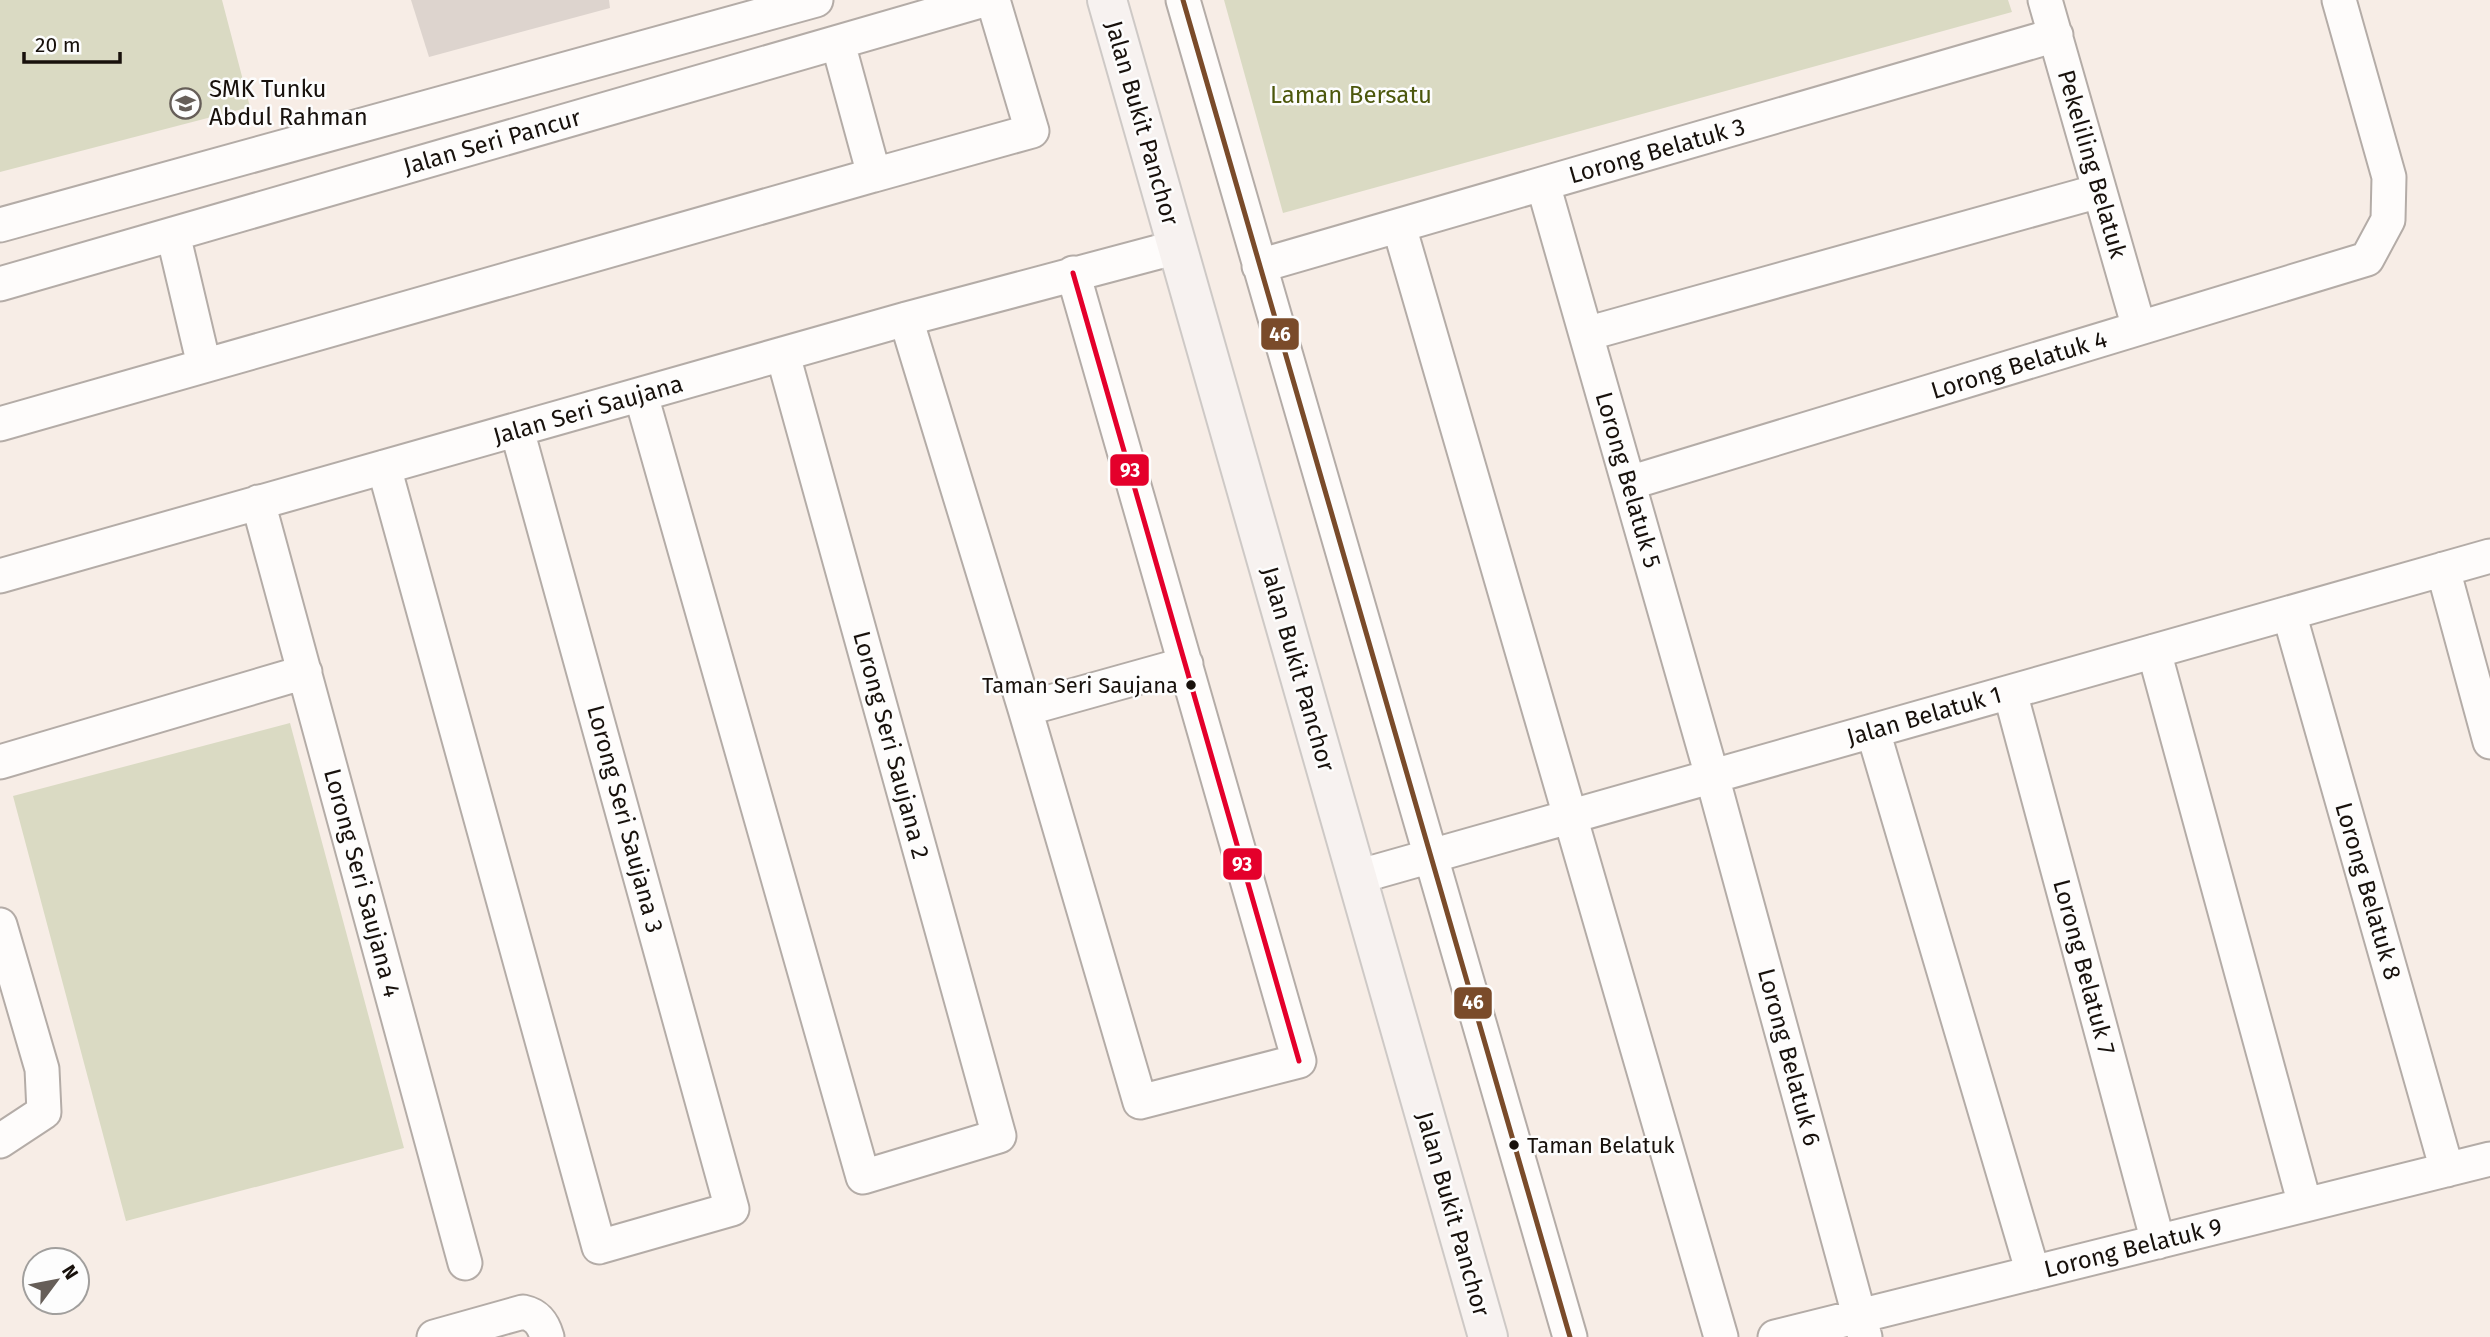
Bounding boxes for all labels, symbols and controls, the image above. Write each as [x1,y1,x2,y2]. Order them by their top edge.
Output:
street label: Jalan Bukit Panchor [1099,17,1185,229]
scale bar [24,21,121,65]
text: 20 m [35,32,81,58]
street label: Pekeliling Belatuk [2052,67,2132,262]
place label: SMK Tunku Abdul Rahman [209,75,368,131]
park label: Laman Bersatu [1270,81,1432,109]
school or university icon: SMK Tunku Abdul Rahman [169,86,203,120]
street label: Jalan Seri Pancur [400,103,585,181]
street label: Lorong Belatuk 3 [1566,112,1748,190]
line badge: 46 [1260,317,1300,351]
text: 46 [1269,323,1291,346]
street label: Lorong Belatuk 4 [1928,325,2111,405]
street label: Jalan Seri Saujana [490,370,686,450]
street label: Lorong Belatuk 5 [1589,389,1667,571]
line badge: 93 [1109,453,1150,487]
text: 93 [1120,459,1140,482]
street label: Jalan Bukit Panchor [1255,563,1341,775]
street label: Lorong Seri Saujana 2 [847,628,935,862]
place label: Taman Seri Saujana [982,672,1178,699]
marker: Taman Seri Saujana [1184,678,1198,692]
street label: Jalan Belatuk 1 [1843,681,2005,751]
street label: Lorong Seri Saujana 3 [581,702,669,936]
street label: Lorong Seri Saujana 4 [318,766,406,1001]
street label: Lorong Belatuk 8 [2329,799,2407,983]
line badge: 93 [1222,847,1263,881]
text: 93 [1232,853,1252,876]
street label: Lorong Belatuk 7 [2047,876,2121,1058]
street label: Lorong Belatuk 6 [1752,965,1826,1149]
line badge: 46 [1453,986,1493,1020]
text: 46 [1462,991,1484,1014]
street label: Jalan Bukit Panchor [1410,1108,1496,1320]
place label: Taman Belatuk [1527,1132,1675,1159]
marker: Taman Belatuk [1507,1138,1521,1152]
street label: Lorong Belatuk 9 [2041,1212,2225,1284]
north arrow [21,1246,91,1316]
text: N [57,1261,83,1284]

